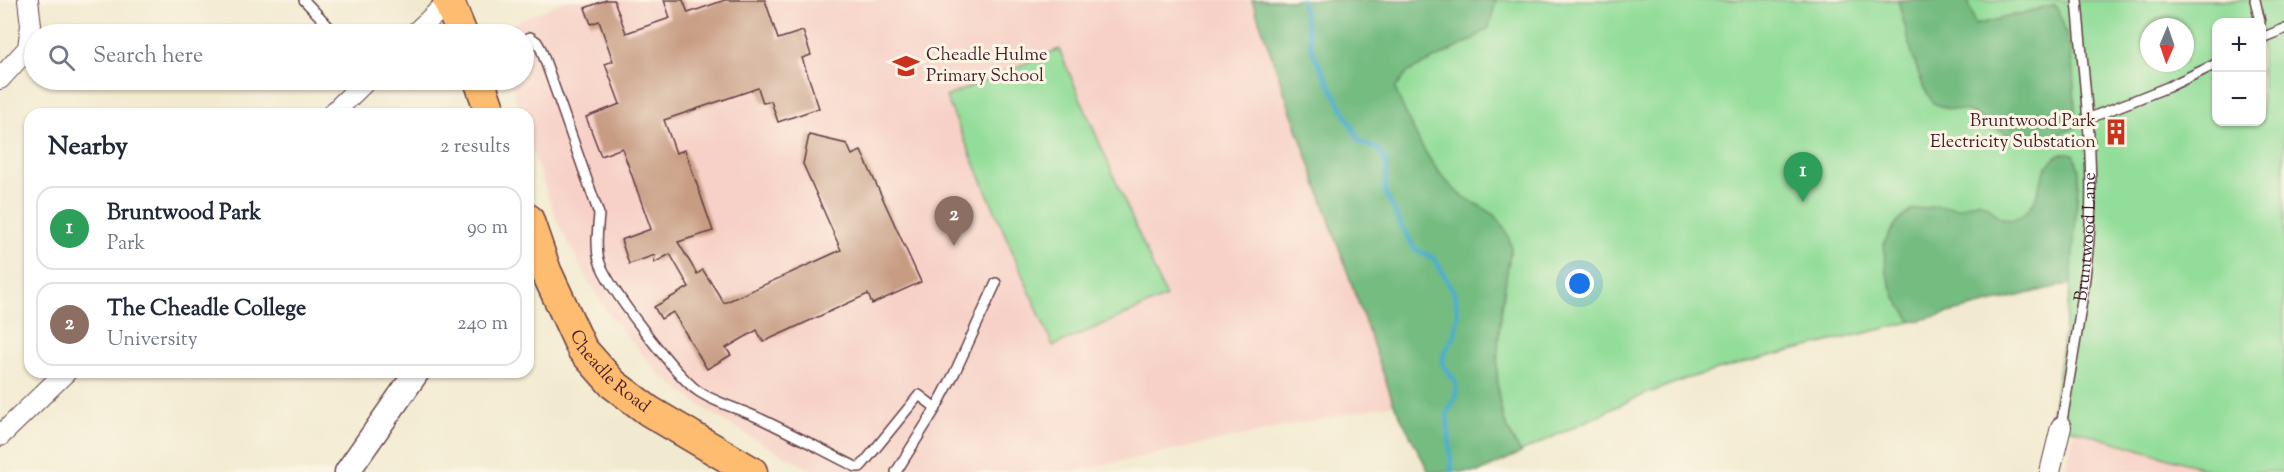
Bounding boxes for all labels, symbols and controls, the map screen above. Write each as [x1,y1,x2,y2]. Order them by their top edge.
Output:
north arrow [2140,18,2194,72]
map controls [2212,18,2266,126]
button: + [2212,18,2266,72]
search box [24,24,534,90]
icon: search [45,41,78,74]
text: Search here [93,41,203,73]
place label: Cheadle Hulme Primary School [926,43,1047,90]
school or university icon: Cheadle Hulme Primary School [891,51,921,81]
button: − [2212,72,2266,126]
place label: Bruntwood Park Electricity Substation [1930,109,2096,156]
building icon: Bruntwood Park Electricity Substation [2101,117,2131,147]
text: Nearby [48,129,128,166]
text: 2 results [440,133,510,162]
pin: 1 [1784,152,1822,202]
street label: Bruntwood Lane [2069,172,2104,303]
pin: 2 [934,196,974,246]
text: Bruntwood Park [107,198,261,230]
text: 1 [66,214,73,243]
text: 90 m [467,214,508,243]
text: Park [107,230,145,259]
your location [1565,269,1594,298]
text: The Cheadle College [107,294,306,326]
text: 2 [65,310,74,339]
text: 240 m [457,310,508,339]
text: University [107,326,198,355]
street label: Cheadle Road [562,326,655,420]

